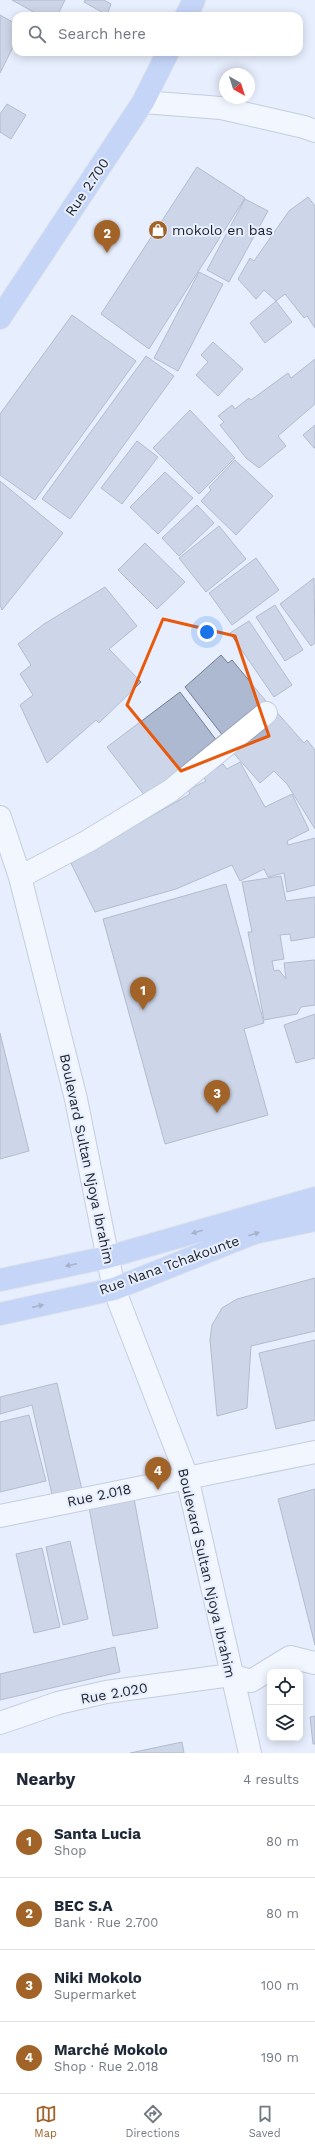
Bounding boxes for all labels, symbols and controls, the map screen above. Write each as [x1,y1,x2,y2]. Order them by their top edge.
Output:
search box [12,12,303,56]
icon: search [26,23,48,45]
text: Search here [58,25,146,43]
north arrow [219,68,255,104]
street label: Rue 2.700 [62,155,112,219]
shop icon: mokolo en bas [147,219,169,241]
pin: 2 [94,220,120,253]
place label: mokolo en bas [172,222,273,238]
your location [197,622,217,642]
pin: 1 [130,977,156,1010]
street label: Boulevard Sultan Njoya Ibrahim [57,1052,117,1266]
pin: 3 [204,1080,230,1113]
one-way arrow [190,1229,202,1235]
one-way arrow [248,1231,260,1237]
street label: Rue Nana Tchakounte [97,1232,241,1298]
one-way arrow [65,1262,77,1268]
one-way arrow [32,1302,44,1308]
pin: 4 [145,1457,171,1490]
street label: Boulevard Sultan Njoya Ibrahim [175,1467,239,1679]
street label: Rue 2.018 [66,1480,132,1510]
map controls [267,1669,303,1741]
button: locate [267,1669,303,1705]
street label: Rue 2.020 [79,1679,149,1707]
button: layers [267,1705,303,1741]
text: Nearby [16,1769,75,1789]
text: 4 results [243,1772,299,1787]
text: Santa Lucia [54,1825,141,1843]
text: 1 [26,1834,32,1849]
text: 80 m [266,1834,299,1849]
text: Shop [54,1843,86,1858]
text: BEC S.A [54,1897,113,1915]
text: 2 [25,1906,33,1921]
text: 80 m [266,1906,299,1921]
text: Bank · Rue 2.700 [54,1915,158,1930]
text: Niki Mokolo [54,1969,142,1987]
text: 3 [25,1978,33,1993]
text: 100 m [261,1978,299,1993]
text: Supermarket [54,1987,136,2002]
text: Marché Mokolo [54,2041,168,2059]
text: 4 [25,2050,33,2065]
text: 190 m [261,2050,299,2065]
text: Shop · Rue 2.018 [54,2059,158,2074]
tab: Map [34,2103,57,2140]
tab: Directions [126,2103,180,2140]
tab: Saved [249,2103,281,2140]

